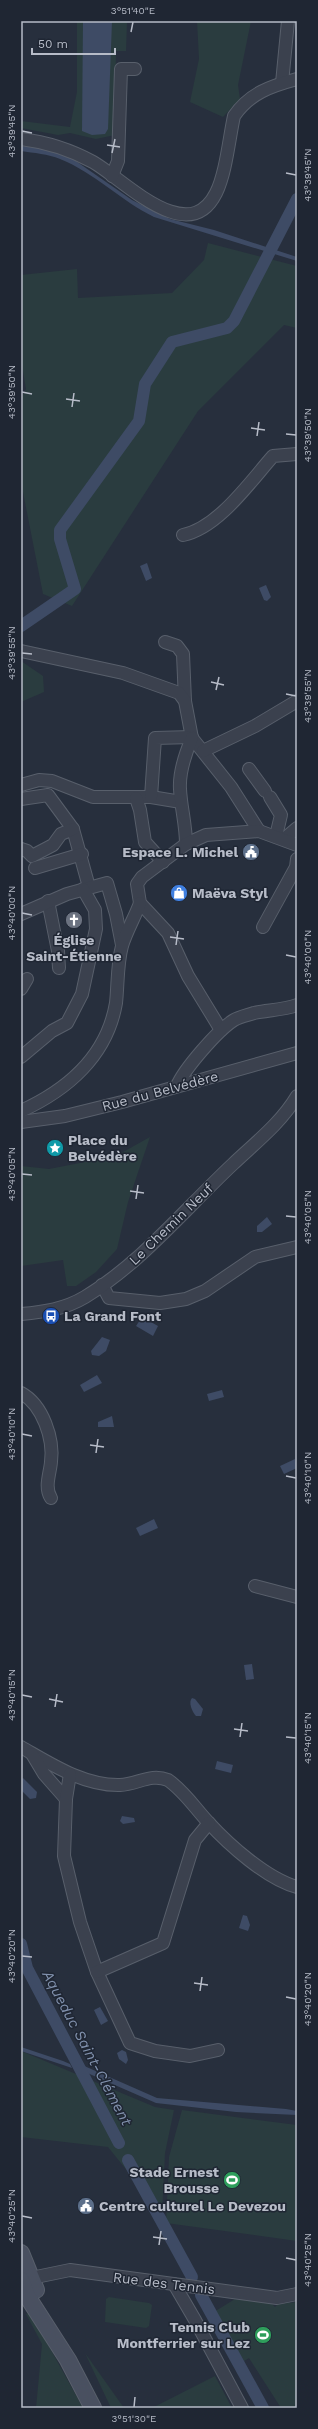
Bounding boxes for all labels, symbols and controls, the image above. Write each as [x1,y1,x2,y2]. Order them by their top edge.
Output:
text: 3°51'40"E [111,5,155,16]
scale bar [32,30,115,56]
text: 50 m [38,37,68,51]
text: 43°39'45"N [6,104,17,158]
text: 43°39'45"N [302,148,313,202]
text: 43°39'50"N [6,365,17,419]
text: 43°39'50"N [302,408,313,462]
text: 43°39'55"N [6,626,17,680]
text: 43°39'55"N [302,669,313,723]
public building icon: Espace L. Michel [241,842,261,862]
place label: Espace L. Michel [122,844,238,860]
shop icon: Maëva Styl [169,883,189,903]
place label: Maëva Styl [192,885,268,901]
text: 43°40'00"N [6,886,17,940]
church icon: Église Saint-Étienne [64,910,84,930]
text: 43°40'00"N [302,930,313,984]
place label: Église Saint-Étienne [26,932,122,964]
street label: Rue du Belvédère [100,1068,220,1114]
place label: Place du Belvédère [68,1132,137,1164]
place icon: Place du Belvédère [45,1138,65,1158]
text: 43°40'05"N [6,1147,17,1201]
street label: Le Chemin Neuf [126,1180,217,1268]
text: 43°40'05"N [302,1190,313,1244]
bus stop icon: La Grand Font [41,1306,61,1326]
place label: La Grand Font [64,1308,161,1324]
text: 43°40'10"N [6,1408,17,1460]
text: 43°40'10"N [302,1452,313,1504]
text: 43°40'15"N [6,1669,17,1721]
text: 43°40'15"N [302,1712,313,1764]
text: 43°40'20"N [6,1929,17,1983]
water label: Aqueduc Saint-Clément [38,1966,136,2130]
text: 43°40'20"N [302,1972,313,2026]
place label: Stade Ernest Brousse [130,2164,219,2196]
sports icon: Stade Ernest Brousse [222,2170,242,2190]
text: 43°40'25"N [6,2189,17,2243]
public building icon: Centre culturel Le Devezou [76,2196,96,2216]
place label: Centre culturel Le Devezou [99,2198,286,2214]
text: 43°40'25"N [302,2233,313,2287]
street label: Rue des Tennis [112,2269,216,2297]
place label: Tennis Club Montferrier sur Lez [117,2319,250,2351]
sports icon: Tennis Club Montferrier sur Lez [253,2325,273,2345]
text: 3°51'30"E [112,2413,156,2424]

